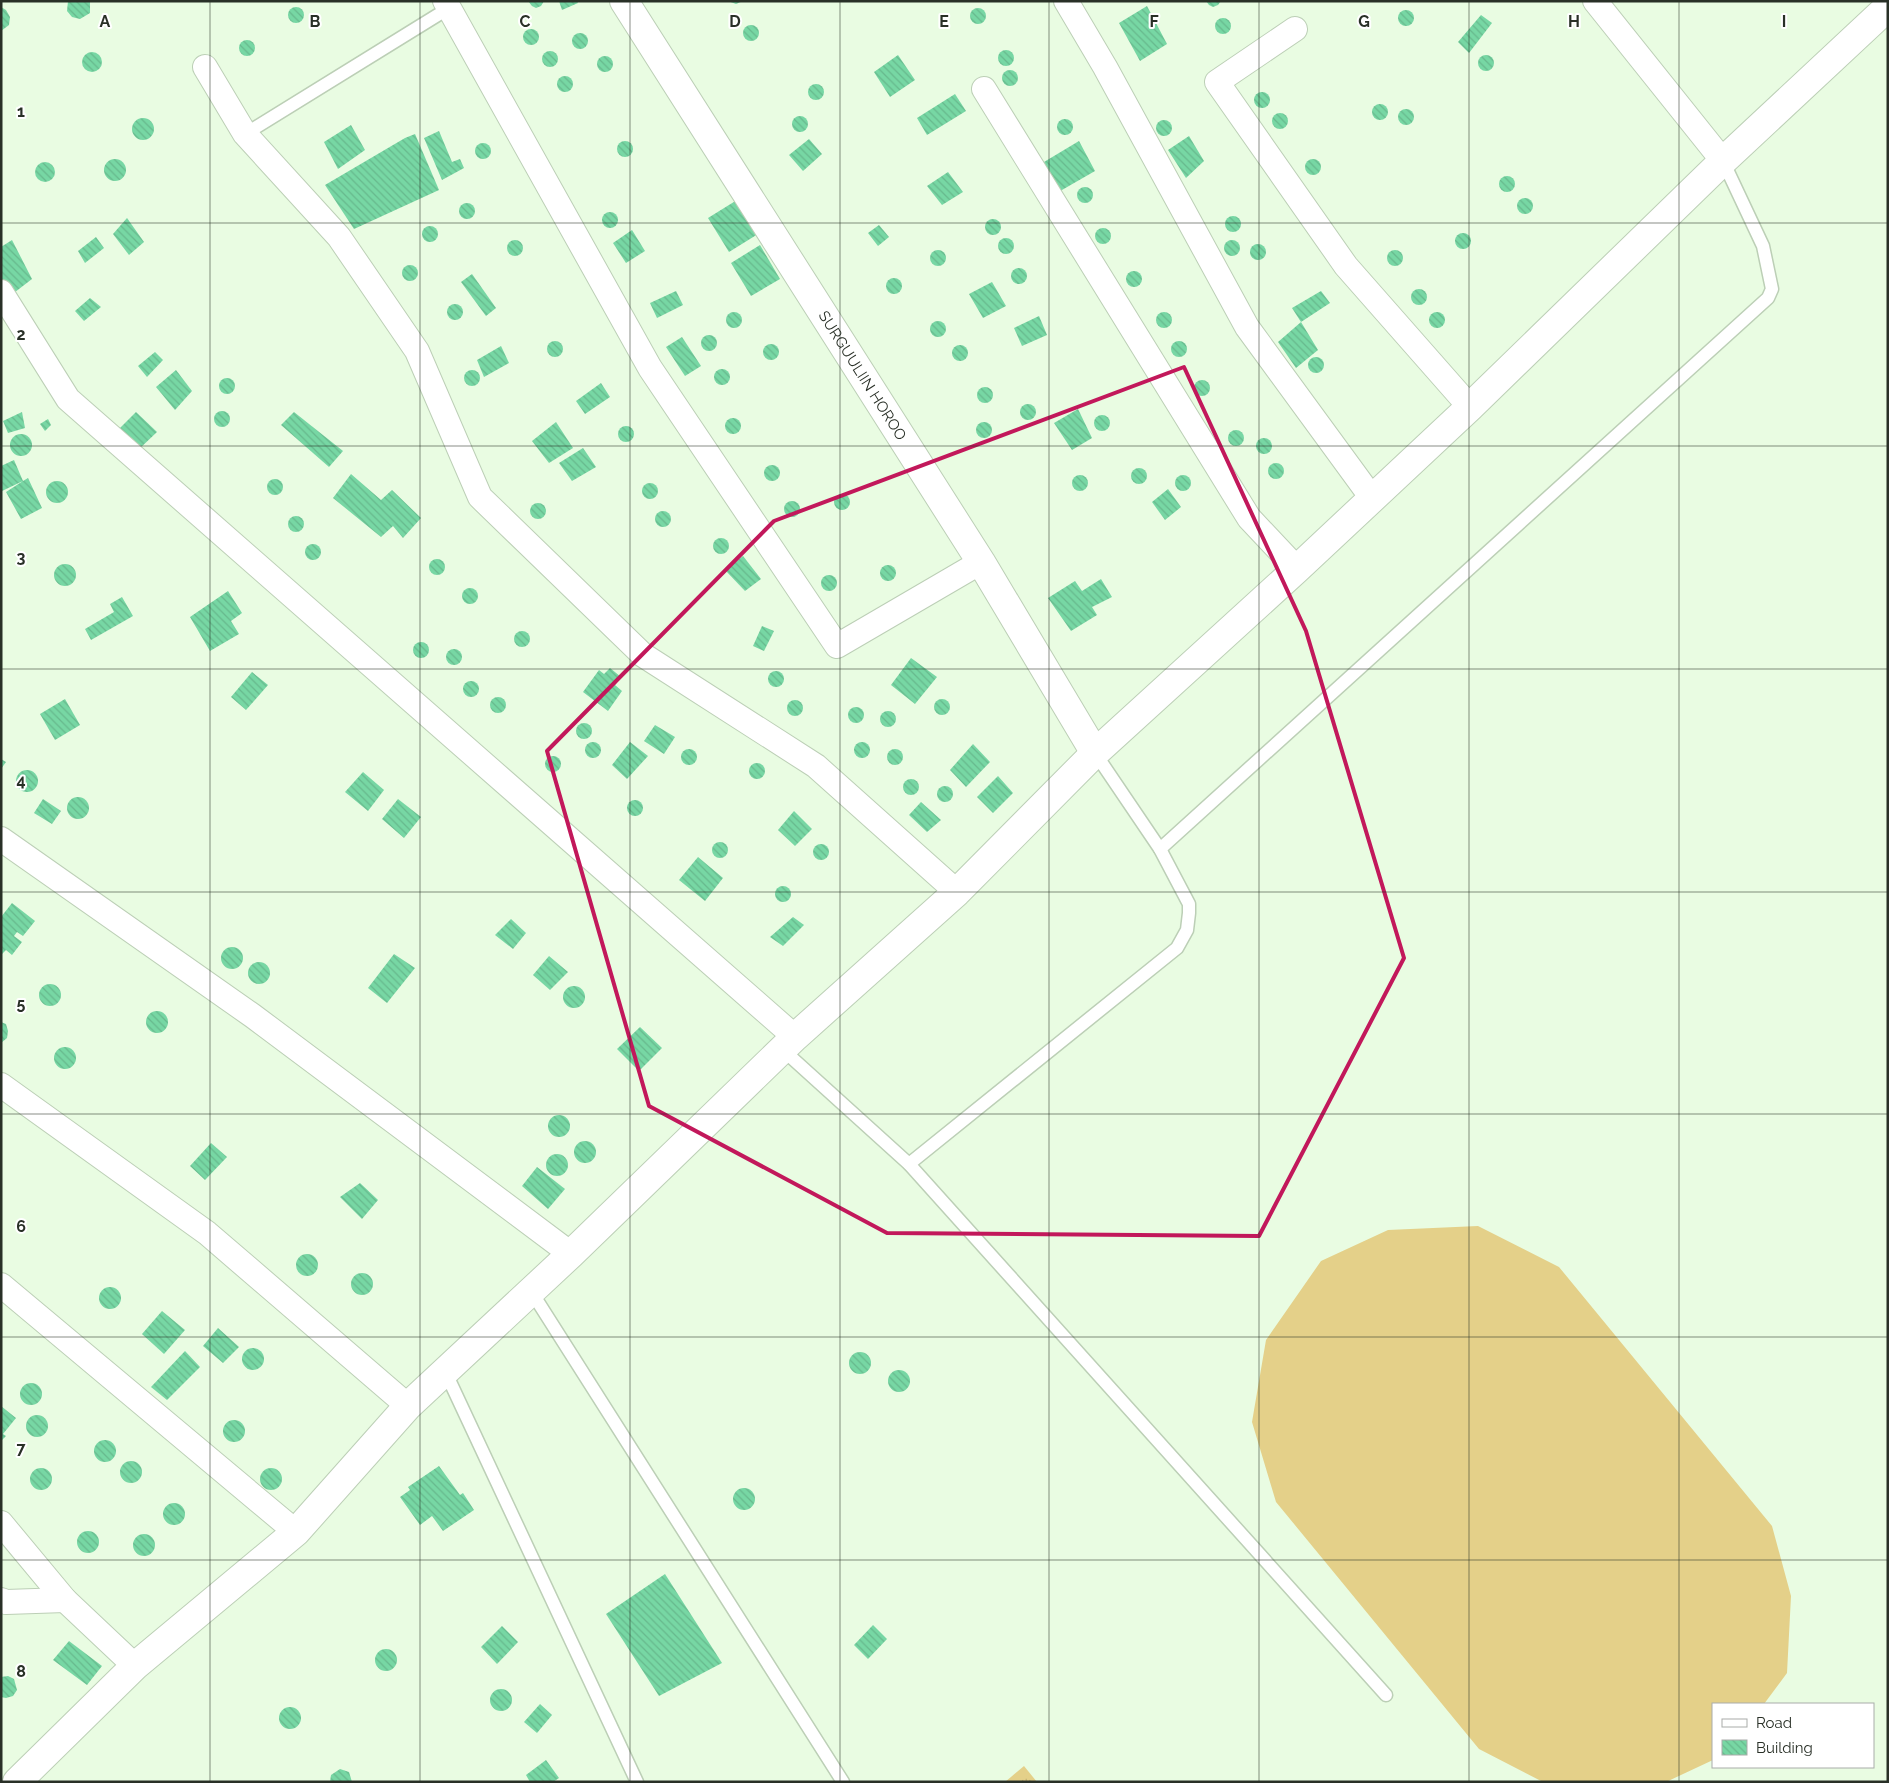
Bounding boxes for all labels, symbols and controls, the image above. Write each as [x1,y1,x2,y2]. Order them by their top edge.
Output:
text: A [100,12,111,31]
text: B [310,12,321,31]
text: C [520,12,531,31]
text: D [729,12,741,31]
text: E [939,12,949,31]
text: F [1149,12,1159,31]
text: G [1358,12,1370,31]
text: H [1568,12,1580,31]
text: I [1782,12,1786,31]
text: 1 [17,102,25,121]
street label: SURGUULIIN HOROO [815,307,910,444]
text: 2 [16,325,26,344]
text: 3 [17,548,26,567]
text: 4 [16,771,26,790]
text: 5 [17,994,26,1013]
text: 6 [16,1217,26,1236]
text: 7 [17,1439,26,1458]
text: 8 [16,1662,26,1681]
legend [1712,1703,1874,1768]
text: Road [1756,1714,1792,1732]
text: Building [1756,1739,1813,1757]

